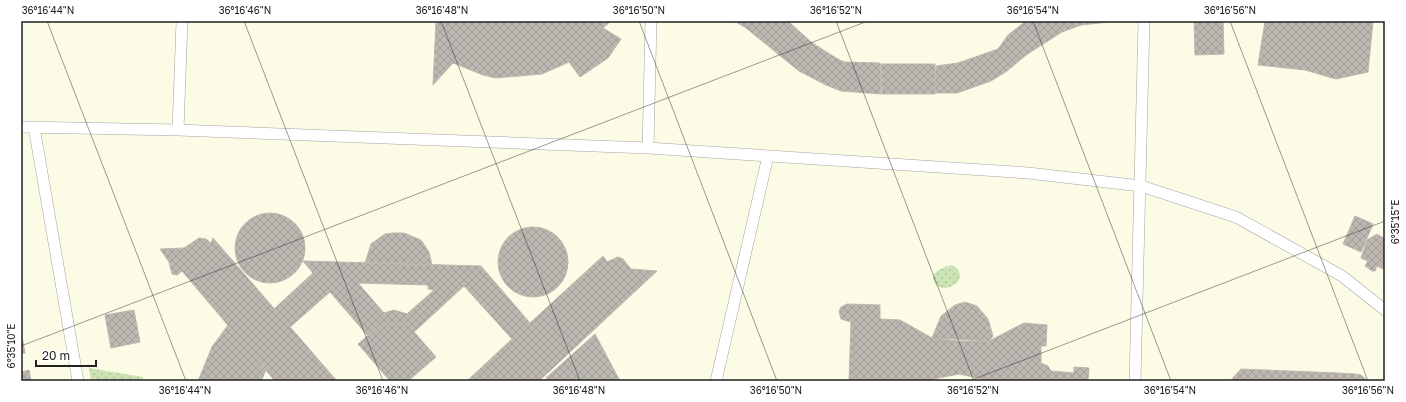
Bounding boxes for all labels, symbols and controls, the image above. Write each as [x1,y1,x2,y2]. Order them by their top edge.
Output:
text: 36°16'44"N [22,4,74,16]
text: 36°16'46"N [219,4,271,16]
text: 36°16'48"N [416,4,468,16]
text: 36°16'50"N [613,4,665,16]
text: 36°16'52"N [810,4,862,16]
text: 36°16'54"N [1007,4,1059,16]
text: 36°16'56"N [1204,4,1256,16]
text: 6°35'15"E [1389,200,1401,244]
text: 6°35'10"E [5,324,17,368]
scale bar [36,342,96,368]
text: 20 m [42,348,70,363]
text: 36°16'44"N [159,384,211,396]
text: 36°16'46"N [356,384,408,396]
text: 36°16'48"N [553,384,605,396]
text: 36°16'50"N [750,384,802,396]
text: 36°16'52"N [947,384,999,396]
text: 36°16'54"N [1144,384,1196,396]
text: 36°16'56"N [1342,384,1394,396]

